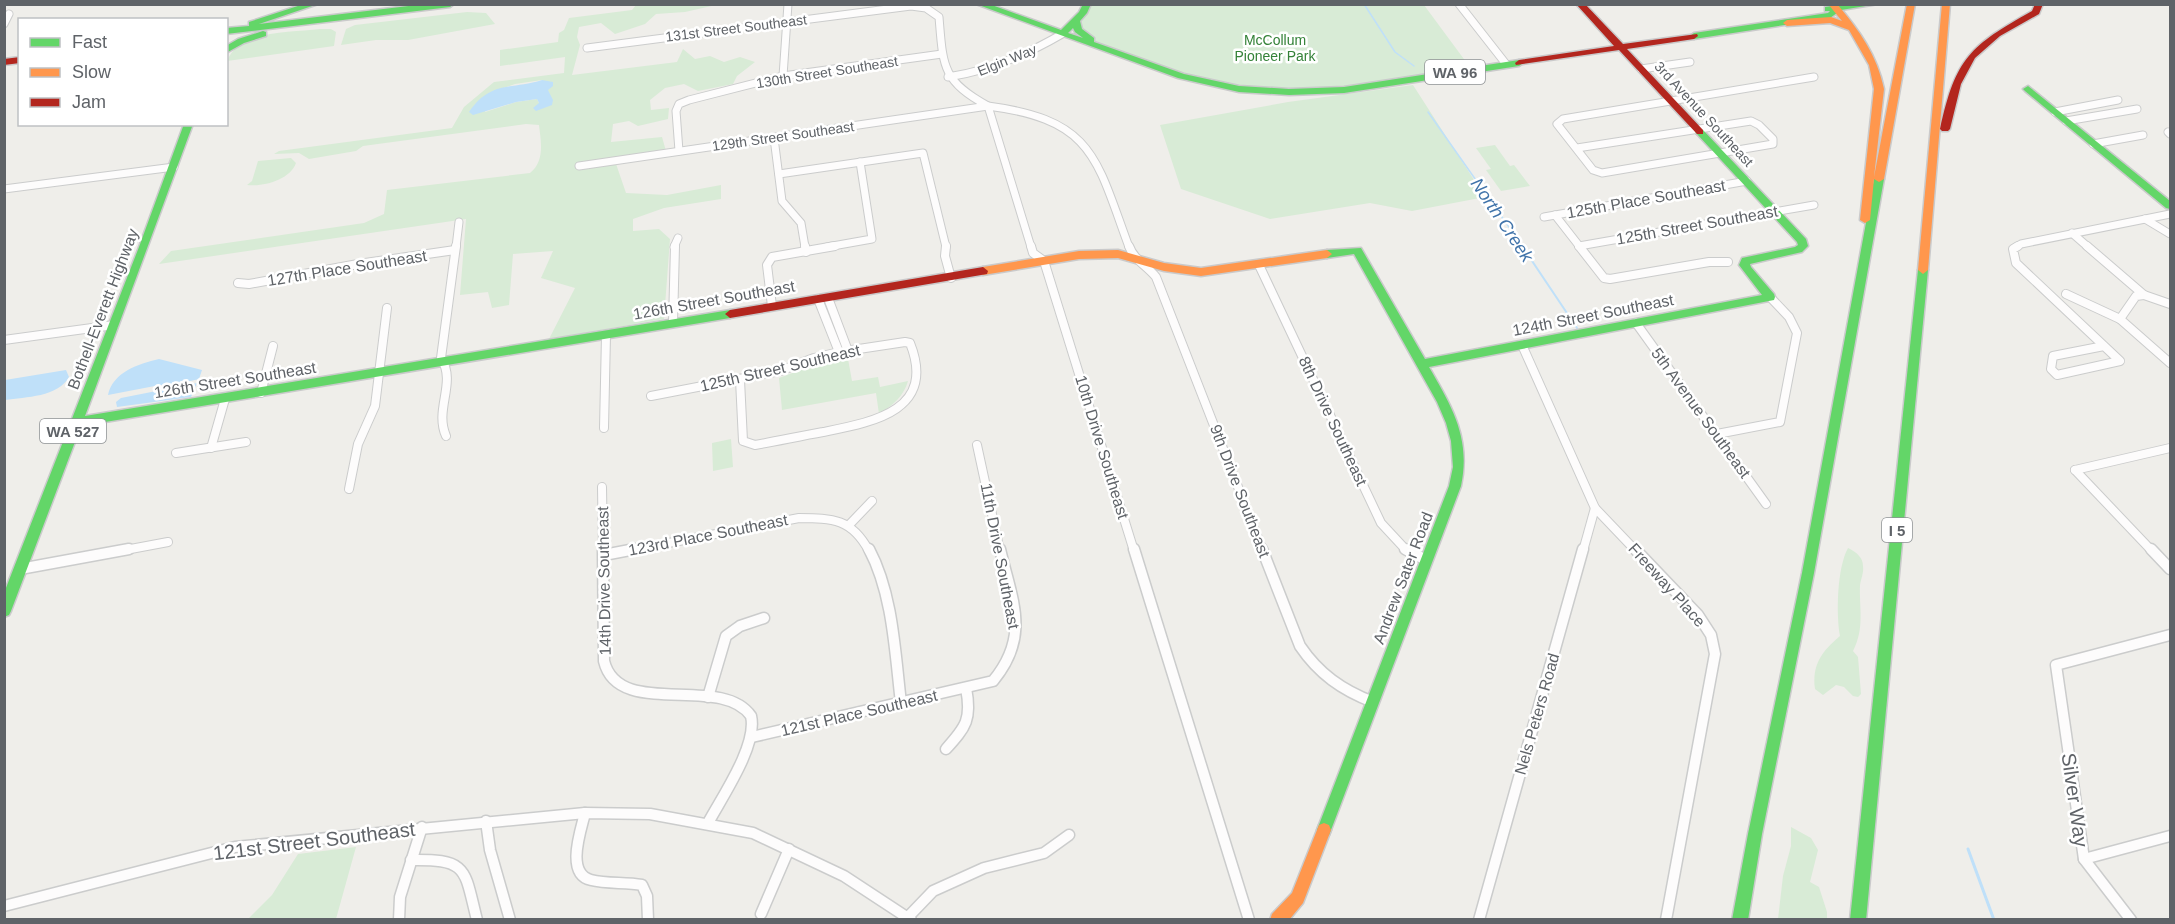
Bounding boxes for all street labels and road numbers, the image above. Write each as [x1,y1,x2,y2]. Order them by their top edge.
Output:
street label: 131st Street Southeast [664,11,808,45]
street label: Elgin Way [975,41,1039,79]
street label: 130th Street Southeast [755,53,899,91]
street label: 3rd Avenue Southeast [1651,58,1757,170]
road number: WA 96 [1425,60,1485,84]
street label: 129th Street Southeast [711,118,855,154]
street label: 125th Place Southeast [1565,177,1727,221]
street label: 125th Street Southeast [1615,202,1780,248]
street label: Bothell-Everett Highway [64,226,142,392]
street label: 127th Place Southeast [266,247,428,289]
street label: 126th Street Southeast [632,277,797,323]
street label: 124th Street Southeast [1511,291,1675,339]
street label: 125th Street Southeast [698,341,862,395]
street label: 5th Avenue Southeast [1648,345,1754,482]
street label: 8th Drive Southeast [1296,354,1371,489]
street label: 126th Street Southeast [153,359,318,401]
street label: 10th Drive Southeast [1072,373,1132,521]
road number: WA 527 [40,419,106,443]
street label: 9th Drive Southeast [1207,422,1273,560]
street label: 11th Drive Southeast [978,482,1023,631]
street label: 14th Drive Southeast [594,506,614,656]
street label: Andrew Sater Road [1370,510,1436,646]
street label: 123rd Place Southeast [627,511,790,559]
road number: I 5 [1882,518,1912,542]
street label: Freeway Place [1625,540,1709,630]
street label: Nels Peters Road [1512,651,1562,777]
street label: 121st Place Southeast [779,687,939,739]
street label: Silver Way [2058,752,2092,848]
street label: 121st Street Southeast [212,818,417,864]

